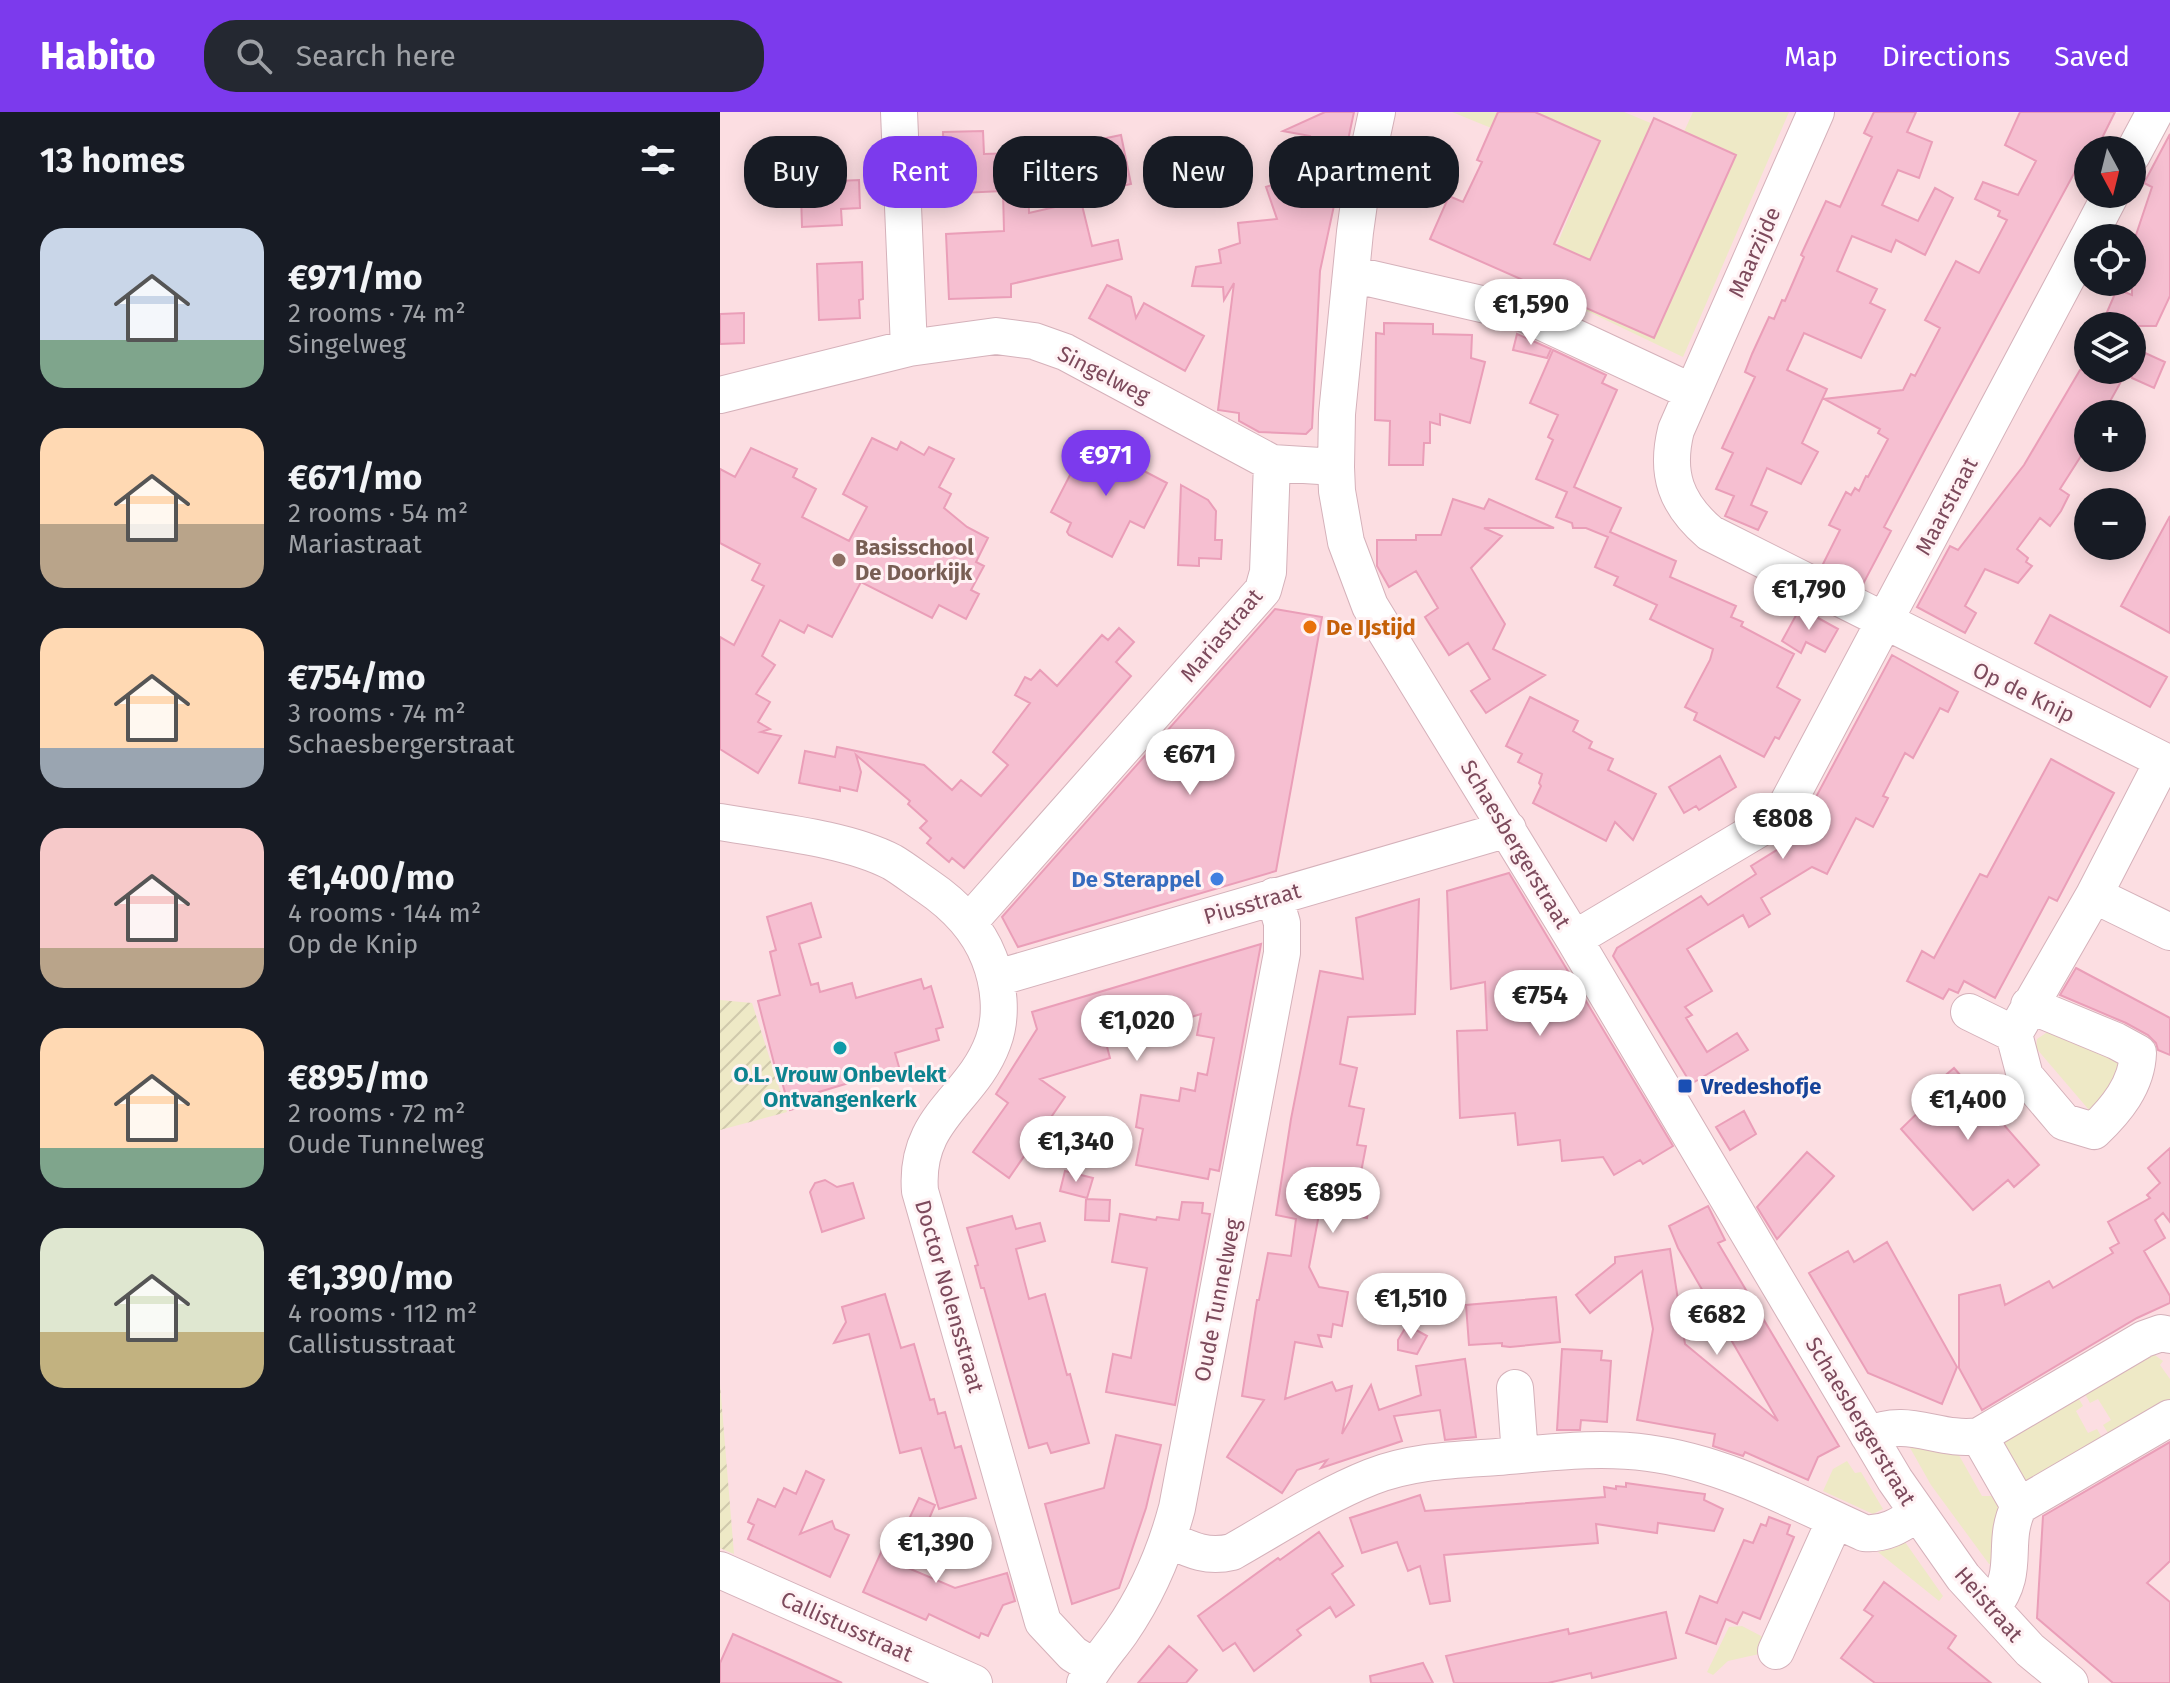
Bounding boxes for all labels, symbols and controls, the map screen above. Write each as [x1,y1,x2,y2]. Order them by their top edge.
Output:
search box [204,20,764,92]
text: Habito [40,33,156,79]
icon: search [232,34,276,78]
text: Search here [296,38,456,74]
text: Map [1784,40,1838,73]
text: Directions [1882,40,2010,73]
text: Saved [2054,40,2130,73]
chip: Buy [744,136,847,208]
chip: Rent [863,136,977,208]
chip: Filters [993,136,1127,208]
chip: New [1143,136,1253,208]
chip: Apartment [1269,136,1459,208]
north arrow [2074,136,2146,208]
map controls [2074,136,2146,560]
icon: filters [636,138,680,182]
text: 13 homes [40,140,185,181]
street label: Maarzijde [1723,203,1786,302]
button: locate [2074,224,2146,296]
text: €971/mo [288,257,423,298]
icon: home [104,260,200,356]
pin: €1,590 [1466,279,1596,347]
text: €1,590 [1493,289,1569,320]
text: 2 rooms · 74 m² [288,298,466,329]
button: layers [2074,312,2146,384]
text: Singelweg [288,329,406,360]
street label: Singelweg [1053,340,1155,409]
button: + [2074,400,2146,472]
pin: €971 [1059,430,1153,498]
text: €971 [1079,440,1133,471]
street label: Maarstraat [1909,453,1983,560]
text: €671/mo [288,457,422,498]
icon: home [104,460,200,556]
button: − [2074,488,2146,560]
text: 2 rooms · 54 m² [288,498,468,529]
text: Mariastraat [288,529,422,560]
place label: Basisschool De Doorkijk [855,534,974,586]
marker: Basisschool De Doorkijk [830,551,848,569]
pin: €1,790 [1744,564,1874,632]
text: €1,790 [1772,574,1846,605]
street label: Mariastraat [1175,583,1268,687]
place label: De IJstijd [1326,614,1416,641]
marker: De IJstijd [1301,618,1319,636]
street label: Op de Knip [1968,656,2079,729]
text: €754/mo [288,657,426,698]
icon: home [104,660,200,756]
text: 3 rooms · 74 m² [288,698,466,729]
text: Schaesbergerstraat [288,729,515,760]
pin: €671 [1143,729,1237,797]
text: €671 [1164,739,1216,770]
street label: Schaesbergerstraat [1455,755,1577,933]
pin: €808 [1736,793,1830,861]
text: €808 [1753,803,1813,834]
text: €1,400/mo [288,857,455,898]
icon: home [104,860,200,956]
place label: De Sterappel [1071,866,1201,893]
marker: De Sterappel [1208,870,1226,888]
street label: Piusstraat [1201,877,1304,930]
text: 4 rooms · 144 m² [288,898,481,929]
text: Op de Knip [288,929,418,960]
pin: €754 [1493,970,1587,1038]
text: €754 [1512,980,1568,1011]
pin: €1,020 [1072,995,1202,1063]
text: €1,020 [1099,1005,1175,1036]
marker: O.L. Vrouw Onbevlekt Ontvangenkerk [831,1039,849,1057]
text: €895/mo [288,1057,429,1098]
icon: home [104,1060,200,1156]
place label: O.L. Vrouw Onbevlekt Ontvangenkerk [734,1061,947,1113]
place label: Vredeshofje [1700,1073,1821,1100]
pin: €1,400 [1903,1074,2033,1142]
marker: Vredeshofje [1676,1077,1694,1095]
text: €1,400 [1929,1084,2007,1115]
text: 2 rooms · 72 m² [288,1098,465,1129]
pin: €1,340 [1011,1116,1141,1184]
text: €1,340 [1038,1126,1114,1157]
text: Oude Tunnelweg [288,1129,484,1160]
pin: €895 [1286,1167,1380,1235]
text: €895 [1304,1177,1362,1208]
street label: Doctor Nolensstraat [909,1197,990,1396]
street label: Oude Tunnelweg [1188,1216,1247,1384]
text: €1,390/mo [288,1257,453,1298]
icon: home [104,1260,200,1356]
pin: €1,510 [1346,1273,1476,1341]
text: €1,510 [1375,1283,1447,1314]
pin: €682 [1670,1289,1764,1357]
text: 4 rooms · 112 m² [288,1298,477,1329]
text: €682 [1688,1299,1746,1330]
text: Callistusstraat [288,1329,456,1360]
street label: Schaesbergerstraat [1800,1332,1922,1510]
pin: €1,390 [871,1517,1001,1585]
text: €1,390 [898,1527,974,1558]
street label: Heistraat [1949,1561,2029,1648]
street label: Callistusstraat [777,1585,917,1668]

